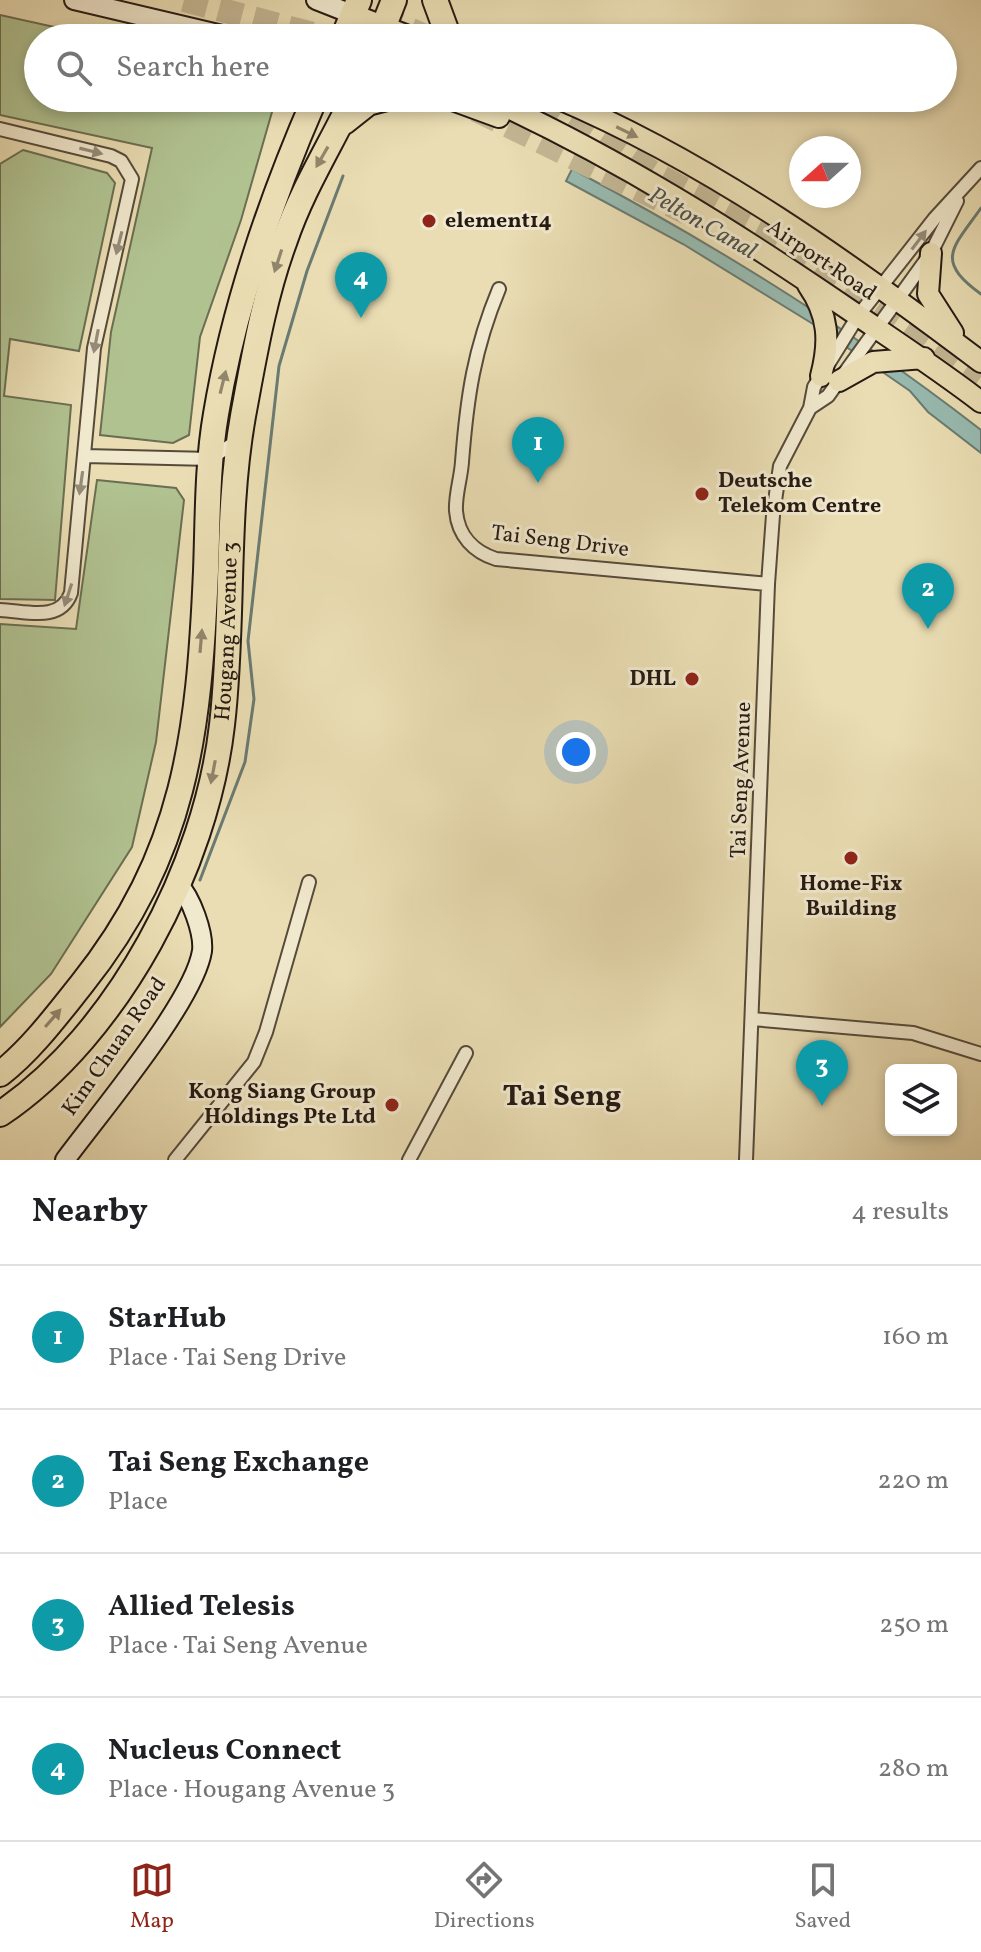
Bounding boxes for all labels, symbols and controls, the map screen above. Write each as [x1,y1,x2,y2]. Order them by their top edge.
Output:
search box [24,24,957,112]
icon: search [52,46,96,90]
text: Search here [116,47,270,89]
one-way arrow [616,125,639,139]
north arrow [789,136,861,208]
one-way arrow [315,145,329,168]
one-way arrow [78,146,103,158]
water label: Pelton Canal [641,179,763,269]
place label: element14 [445,206,552,237]
marker: element14 [420,212,438,230]
street label: Airport Road [760,213,882,309]
one-way arrow [911,229,927,251]
one-way arrow [113,230,125,255]
one-way arrow [271,250,283,274]
pin: 4 [335,252,387,318]
one-way arrow [89,329,101,354]
one-way arrow [218,369,230,394]
pin: 1 [512,417,564,483]
place label: Deutsche Telekom Centre [718,466,881,522]
one-way arrow [75,471,88,496]
marker: Deutsche Telekom Centre [693,485,711,503]
street label: Tai Seng Drive [489,518,631,566]
street label: Hougang Avenue 3 [207,541,247,723]
pin: 2 [902,563,954,629]
one-way arrow [62,583,74,607]
one-way arrow [194,628,207,653]
place label: DHL [629,664,676,695]
marker: DHL [683,670,701,688]
street label: Tai Seng Avenue [724,701,760,859]
your location [556,732,596,772]
one-way arrow [206,760,219,785]
marker: Home-Fix Building [842,849,860,867]
place label: Home-Fix Building [800,869,902,925]
street label: Kim Chuan Road [55,971,175,1123]
one-way arrow [44,1008,62,1027]
pin: 3 [796,1040,848,1106]
map controls [885,1064,957,1136]
button: layers [885,1064,957,1136]
district label: Tai Seng [503,1076,621,1118]
place label: Kong Siang Group Holdings Pte Ltd [188,1077,376,1133]
marker: Kong Siang Group Holdings Pte Ltd [383,1096,401,1114]
text: Nearby [32,1189,148,1236]
text: 4 results [851,1194,949,1230]
text: StarHub [108,1298,226,1340]
text: 1 [53,1319,63,1355]
text: 160 m [882,1319,949,1355]
text: Place · Tai Seng Drive [108,1340,346,1376]
text: Tai Seng Exchange [108,1442,369,1484]
text: 2 [51,1463,65,1499]
text: 220 m [877,1463,949,1499]
text: Place [108,1484,168,1520]
text: Allied Telesis [108,1586,295,1628]
text: 3 [51,1607,65,1643]
text: 250 m [879,1607,949,1643]
text: Place · Tai Seng Avenue [108,1628,368,1664]
text: Nucleus Connect [108,1730,341,1772]
text: 4 [50,1751,66,1787]
text: 280 m [878,1751,949,1787]
text: Place · Hougang Avenue 3 [108,1772,395,1808]
tab: Map [130,1858,174,1937]
tab: Directions [434,1858,535,1937]
tab: Saved [794,1858,851,1937]

